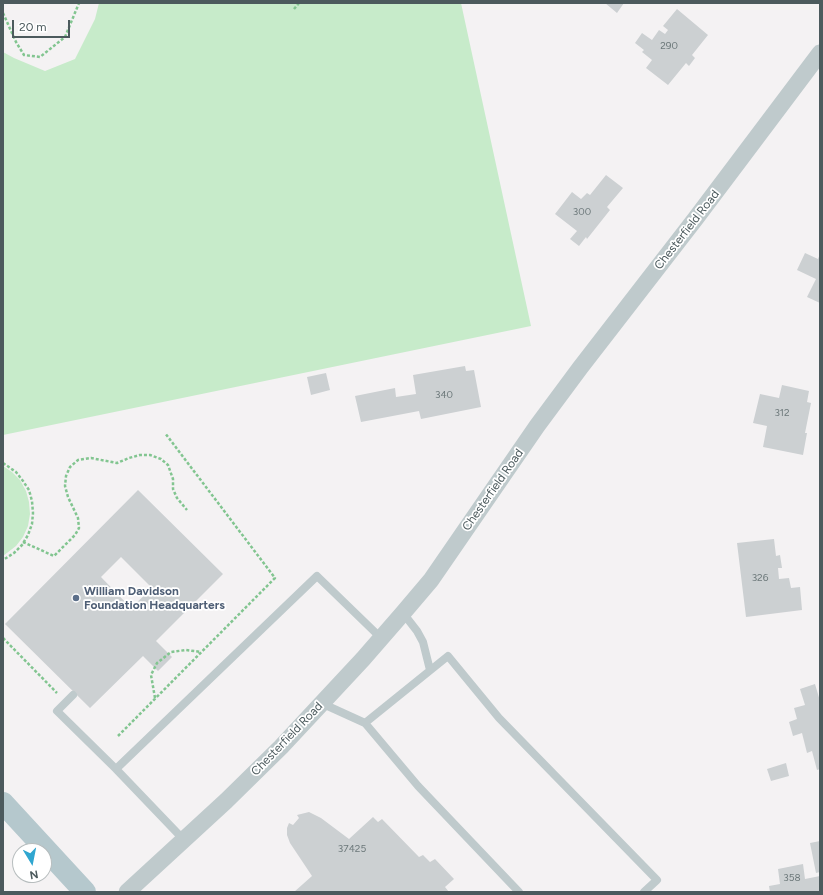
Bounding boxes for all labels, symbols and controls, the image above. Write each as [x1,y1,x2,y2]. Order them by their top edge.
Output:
scale bar [14,12,72,38]
text: 20 m [19,20,47,34]
house number: 290 [660,40,678,52]
street label: Chesterfield Road [652,187,722,273]
house number: 300 [573,206,591,218]
house number: 340 [435,389,453,401]
house number: 312 [774,407,790,419]
street label: Chesterfield Road [459,446,527,534]
house number: 326 [752,572,768,584]
place label: William Davidson Foundation Headquarters [84,584,225,612]
marker: William Davidson Foundation Headquarters [71,593,81,603]
street label: Chesterfield Road [248,699,326,779]
north arrow [12,843,52,883]
house number: 37425 [338,843,366,855]
text: N [29,867,39,881]
house number: 358 [783,872,801,884]

